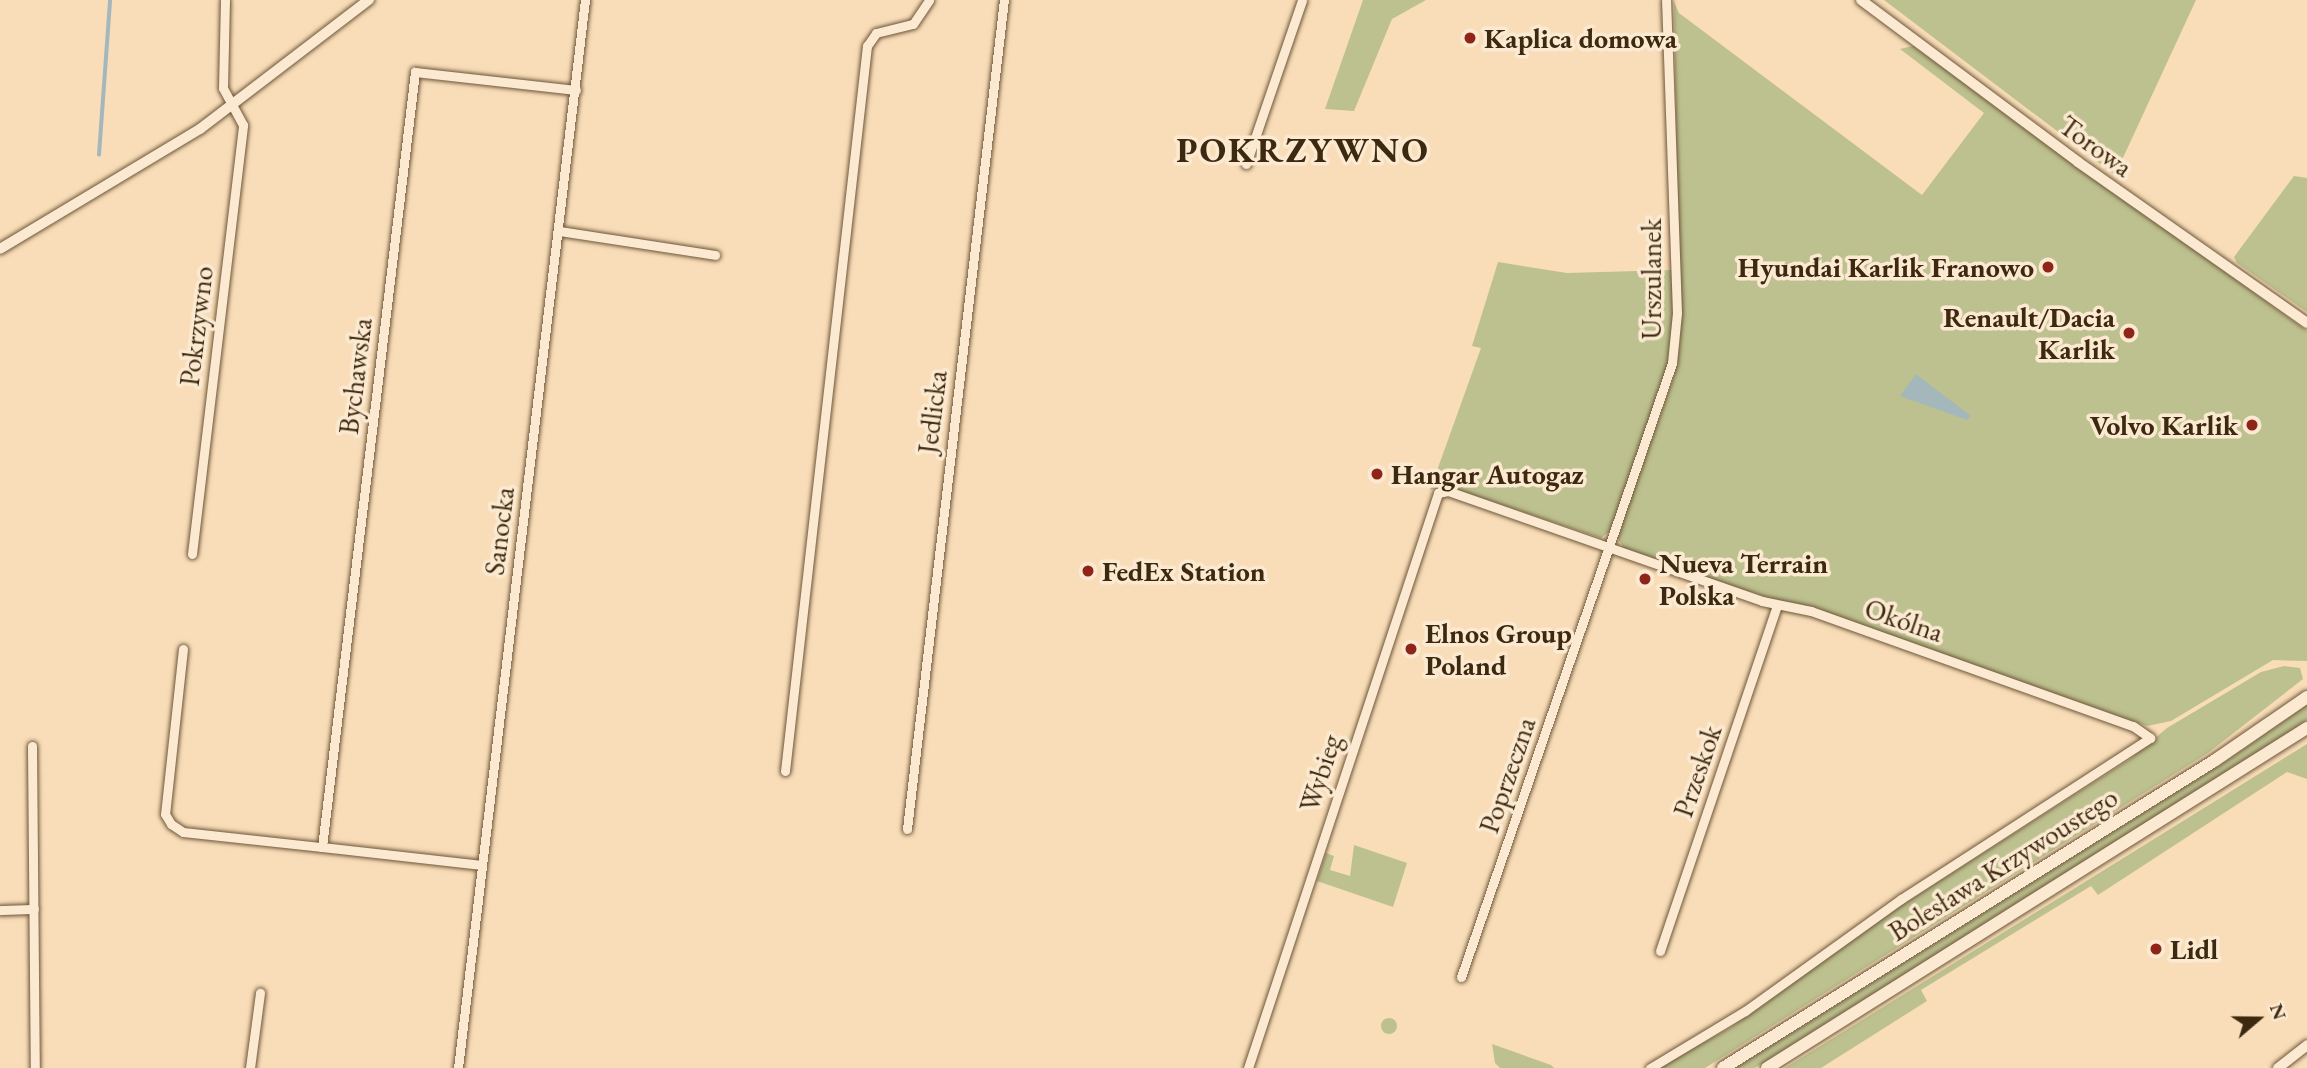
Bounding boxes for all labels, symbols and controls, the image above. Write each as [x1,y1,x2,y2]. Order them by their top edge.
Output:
place label: Kaplica domowa [1484,21,1677,55]
marker: Kaplica domowa [1462,30,1478,46]
street label: Torowa [2053,108,2139,184]
district label: POKRZYWNO [1177,129,1429,171]
street label: Urszulanek [1634,218,1668,340]
place label: Hyundai Karlik Franowo [1738,250,2034,284]
marker: Hyundai Karlik Franowo [2040,259,2056,275]
street label: Pokrzywno [172,264,220,388]
place label: Renault/Dacia Karlik [1943,300,2115,366]
street label: Bychawska [331,316,379,436]
marker: Renault/Dacia Karlik [2121,325,2137,341]
street label: Jedlicka [910,368,954,456]
place label: Volvo Karlik [2090,408,2238,442]
marker: Volvo Karlik [2244,417,2260,433]
place label: Hangar Autogaz [1391,457,1584,491]
marker: Hangar Autogaz [1369,466,1385,482]
street label: Sanocka [477,485,521,577]
place label: Nueva Terrain Polska [1659,546,1828,612]
place label: FedEx Station [1102,554,1266,588]
marker: FedEx Station [1080,563,1096,579]
marker: Nueva Terrain Polska [1637,571,1653,587]
street label: Okólna [1860,591,1948,649]
place label: Elnos Group Poland [1425,616,1572,682]
marker: Elnos Group Poland [1403,641,1419,657]
street label: Poprzeczna [1472,713,1542,837]
street label: Przeskok [1666,721,1728,821]
street label: Wybieg [1292,730,1348,816]
street label: Bolesława Krzywoustego [1882,780,2124,948]
place label: Lidl [2170,932,2218,966]
marker: Lidl [2148,941,2164,957]
north arrow [2223,984,2293,1054]
text: N [2264,1000,2293,1023]

